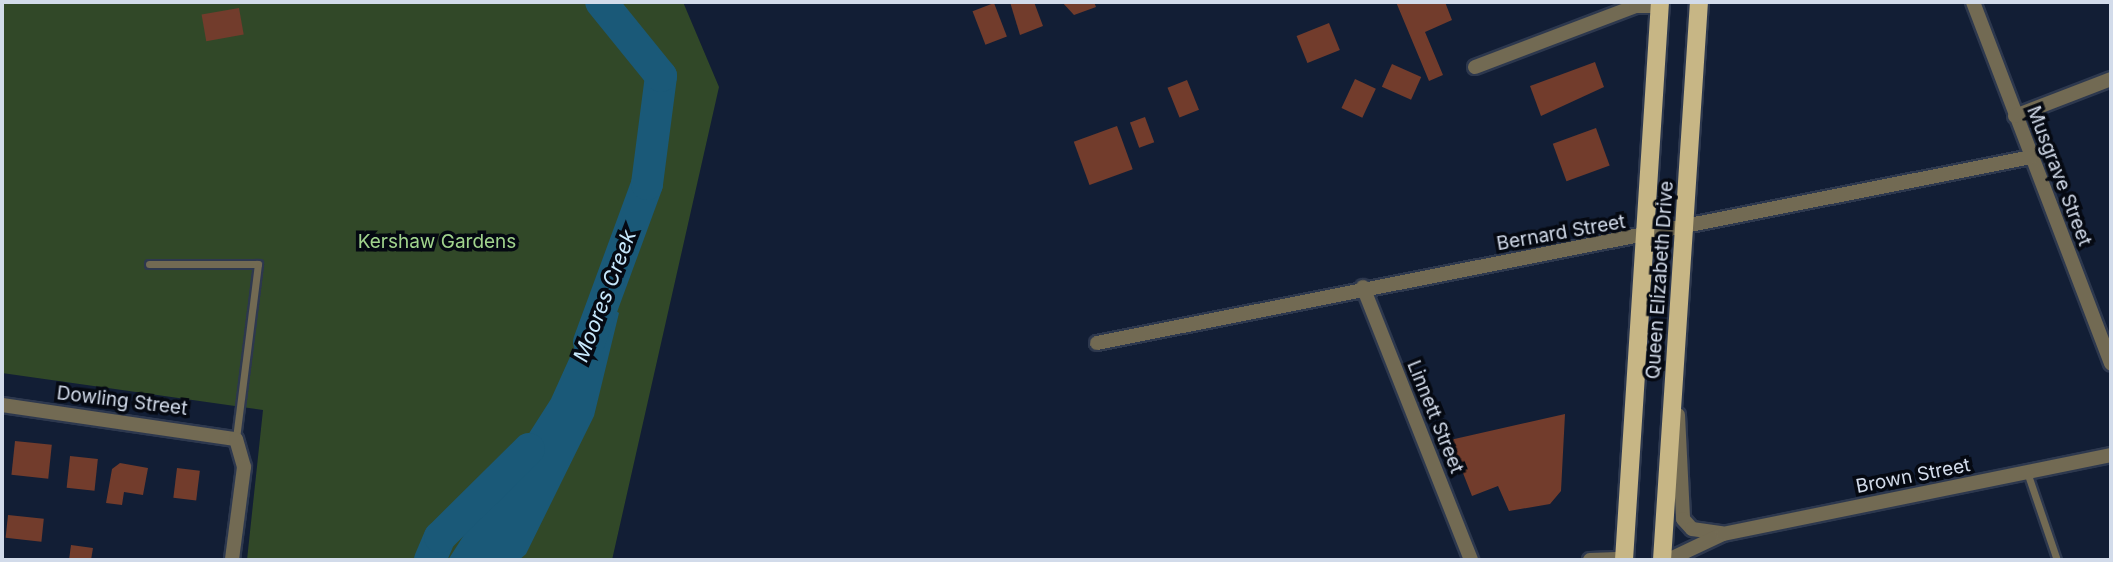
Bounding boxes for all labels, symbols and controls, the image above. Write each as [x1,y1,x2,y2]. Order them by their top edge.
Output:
street label: Musgrave Street [2022,103,2096,249]
street label: Queen Elizabeth Drive [1642,180,1678,380]
street label: Bernard Street [1495,210,1627,256]
water label: Moores Creek [568,226,642,366]
park label: Kershaw Gardens [358,231,516,253]
street label: Linnett Street [1402,357,1468,477]
street label: Dowling Street [55,382,189,420]
street label: Brown Street [1854,454,1972,498]

